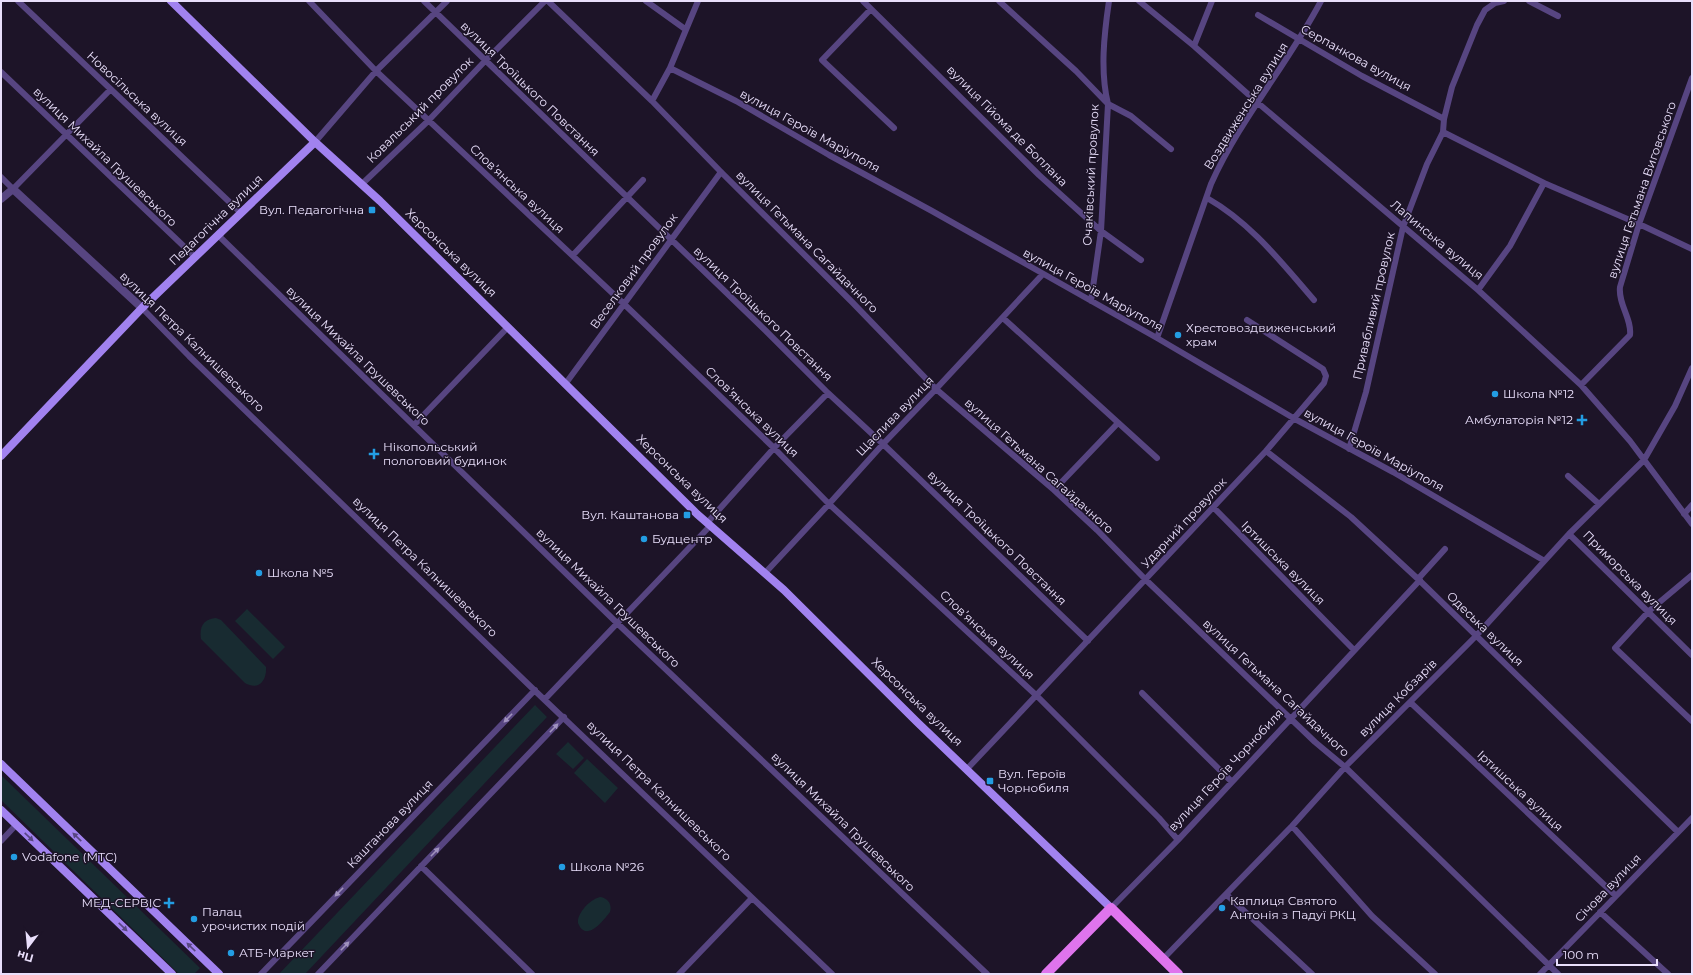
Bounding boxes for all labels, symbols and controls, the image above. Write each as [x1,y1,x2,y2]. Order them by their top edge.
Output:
street label: вулиця Троїцького Повстання [458,18,603,159]
street label: Серпанкова вулиця [1298,21,1414,94]
street label: Воздвиженська вулиця [1200,39,1291,172]
street label: Новосільська вулиця [84,48,191,149]
street label: Ковальський провулок [363,53,476,166]
street label: вулиця Гійома де Боплана [944,62,1071,189]
street label: вулиця Михайла Грушевського [30,84,181,230]
street label: вулиця Героїв Маріуполя [738,86,883,175]
street label: вулиця Гетьмана Виговського [1604,99,1679,280]
street label: Очаківський провулок [1079,104,1102,246]
street label: Словʼянська вулиця [467,141,568,236]
street label: вулиця Гетьмана Сагайдачного [733,167,882,316]
street label: Педагогічна вулиця [166,171,266,268]
street label: Лапинська вулиця [1388,196,1487,283]
place label: Вул. Педагогічна [259,202,364,217]
marker: Вул. Педагогічна [367,205,377,215]
street label: Херсонська вулиця [403,205,500,300]
street label: Веселковий провулок [587,210,681,331]
street label: Привабливий провулок [1349,231,1398,381]
street label: вулиця Троїцького Повстання [691,243,836,384]
street label: вулиця Героїв Маріуполя [1021,245,1166,334]
street label: вулиця Петра Калнишевського [117,268,268,415]
street label: вулиця Михайла Грушевського [283,283,434,429]
place label: Хрестовоздвиженський храм [1186,320,1336,349]
marker: Хрестовоздвиженський храм [1173,330,1183,340]
street label: Словʼянська вулиця [703,363,802,460]
street label: Щаслива вулиця [853,373,937,459]
place label: Школа №12 [1503,386,1574,401]
marker: Школа №12 [1490,389,1500,399]
street label: вулиця Гетьмана Сагайдачного [962,395,1117,537]
street label: вулиця Героїв Маріуполя [1302,405,1447,494]
place label: Амбулаторія №12 [1465,412,1573,427]
marker: Амбулаторія №12 [1576,414,1588,426]
street label: Херсонська вулиця [634,431,731,526]
place label: Нікопольський пологовий будинок [383,439,507,468]
marker: Нікопольський пологовий будинок [368,448,380,460]
street label: вулиця Троїцького Повстання [925,467,1070,608]
street label: Ударний провулок [1138,474,1230,571]
street label: вулиця Петра Калнишевського [350,493,501,640]
place label: Вул. Каштанова [581,507,679,522]
marker: Вул. Каштанова [682,510,692,520]
street label: Іртишська вулиця [1238,518,1328,608]
street label: вулиця Михайла Грушевського [533,525,684,671]
street label: Приморська вулиця [1580,527,1681,628]
place label: Будцентр [652,531,712,546]
marker: Будцентр [639,534,649,544]
place label: Школа №5 [267,565,334,580]
marker: Школа №5 [254,568,264,578]
street label: Словʼянська вулиця [937,587,1038,682]
street label: Одеська вулиця [1444,588,1527,669]
street label: вулиця Гетьмана Сагайдачного [1200,616,1353,760]
street label: Херсонська вулиця [869,654,966,749]
street label: вулиця Кобзарів [1356,656,1440,740]
street label: вулиця Героїв Чорнобиля [1165,705,1286,834]
one-way arrow [503,713,513,723]
street label: вулиця Петра Калнишевського [584,717,735,864]
one-way arrow [549,723,559,733]
street label: Іртишська вулиця [1474,747,1567,834]
street label: вулиця Михайла Грушевського [768,749,919,895]
place label: Вул. Героїв Чорнобиля [998,766,1069,795]
street label: Каштанова вулиця [344,776,436,871]
marker: Вул. Героїв Чорнобиля [985,776,995,786]
one-way arrow [24,832,34,842]
one-way arrow [72,832,82,842]
one-way arrow [430,847,439,857]
place label: Vodafone (МТС) [22,849,117,864]
street label: Січова вулиця [1571,850,1644,925]
marker: Vodafone (МТС) [9,852,19,862]
place label: Школа №26 [570,859,644,874]
marker: Школа №26 [557,862,567,872]
one-way arrow [335,887,344,897]
place label: Каплиця Святого Антонія з Падуї РКЦ [1230,893,1356,922]
place label: МЕД-СЕРВІС [81,895,161,910]
marker: МЕД-СЕРВІС [164,898,174,908]
marker: Каплиця Святого Антонія з Падуї РКЦ [1217,903,1227,913]
place label: Палац урочистих подій [201,904,305,933]
marker: Палац урочистих подій [189,914,199,924]
one-way arrow [118,922,128,932]
north arrow [8,927,48,967]
one-way arrow [340,941,349,951]
scale bar [1557,941,1657,967]
one-way arrow [186,942,196,952]
place label: АТБ-Маркет [239,945,315,960]
text: 100 m [1563,947,1599,962]
text: Пн [15,948,35,966]
marker: АТБ-Маркет [226,948,236,958]

